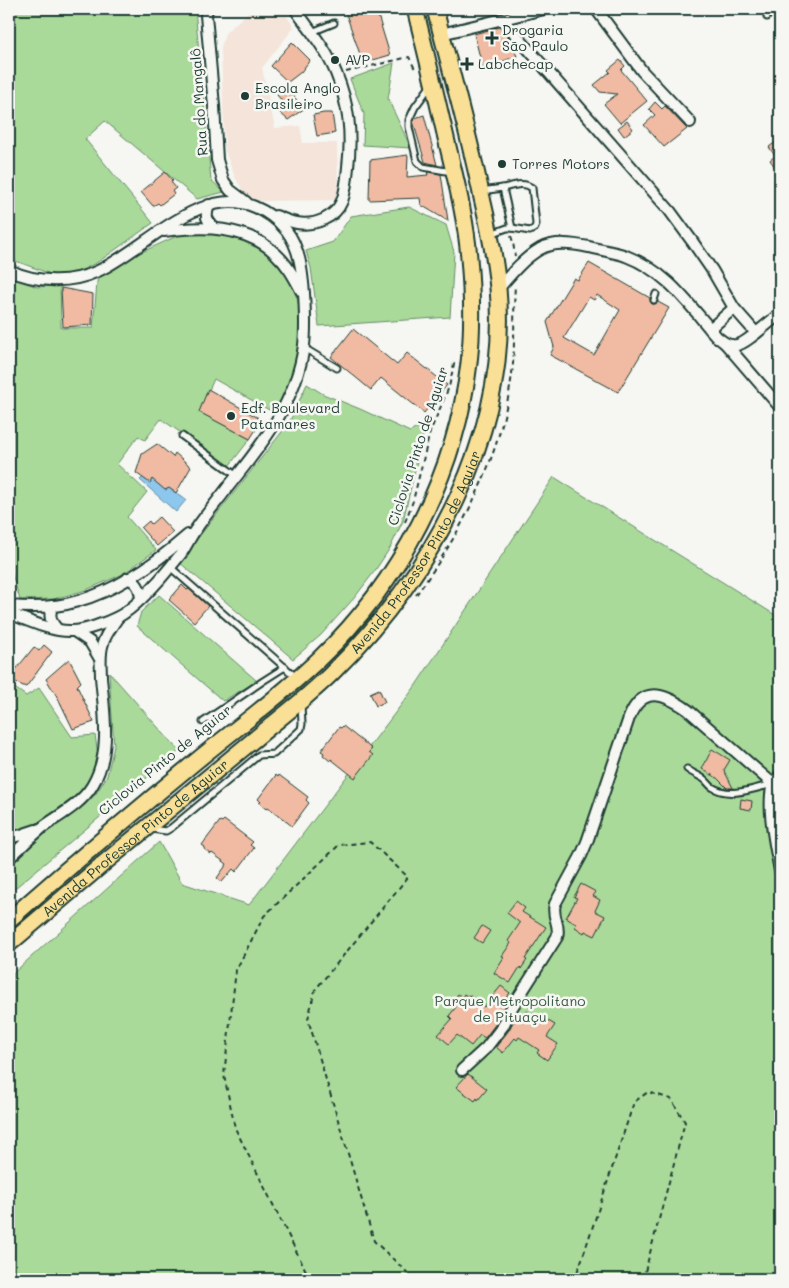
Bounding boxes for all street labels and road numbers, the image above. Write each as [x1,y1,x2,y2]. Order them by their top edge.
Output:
street label: Rua do Mangalô [185,48,212,156]
street label: Ciclovia Pinto de Aguiar [383,364,452,528]
street label: Avenida Professor Pinto de Aguiar [345,448,485,658]
street label: Ciclovia Pinto de Aguiar [94,700,235,819]
street label: Avenida Professor Pinto de Aguiar [38,754,232,921]

